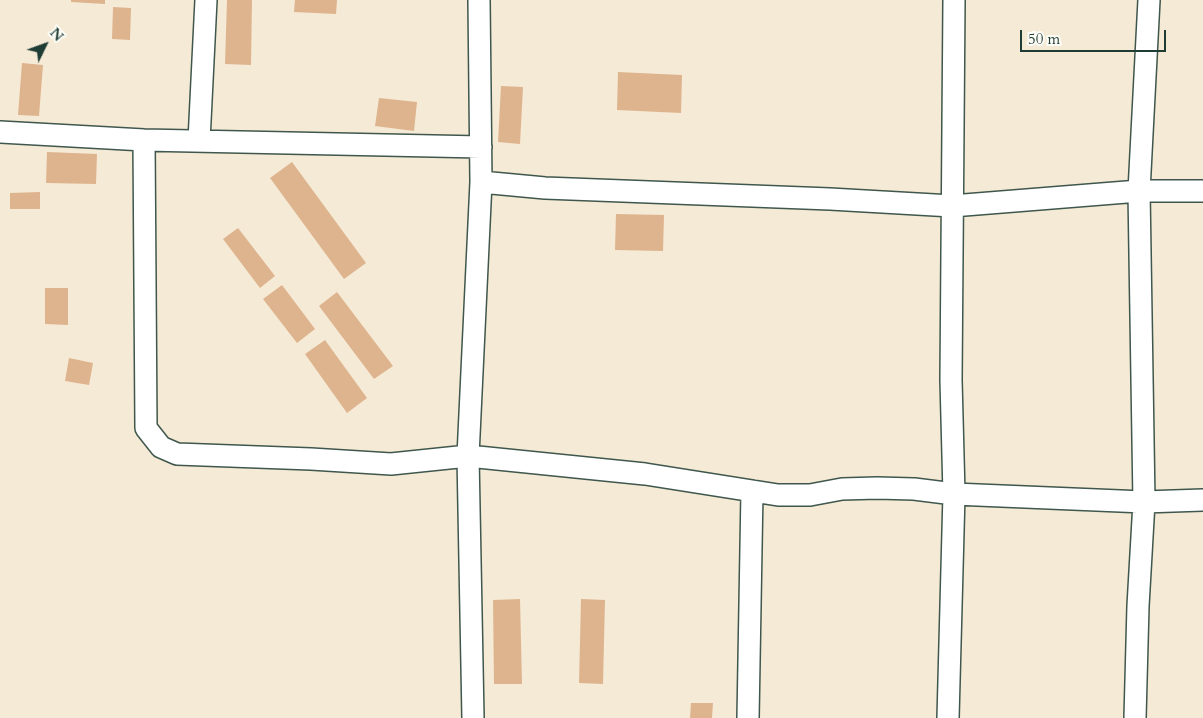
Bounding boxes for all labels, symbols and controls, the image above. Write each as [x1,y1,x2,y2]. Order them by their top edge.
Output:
north arrow [20,20,70,70]
scale bar [1023,20,1169,52]
text: N [45,24,68,46]
text: 50 m [1028,29,1060,49]

